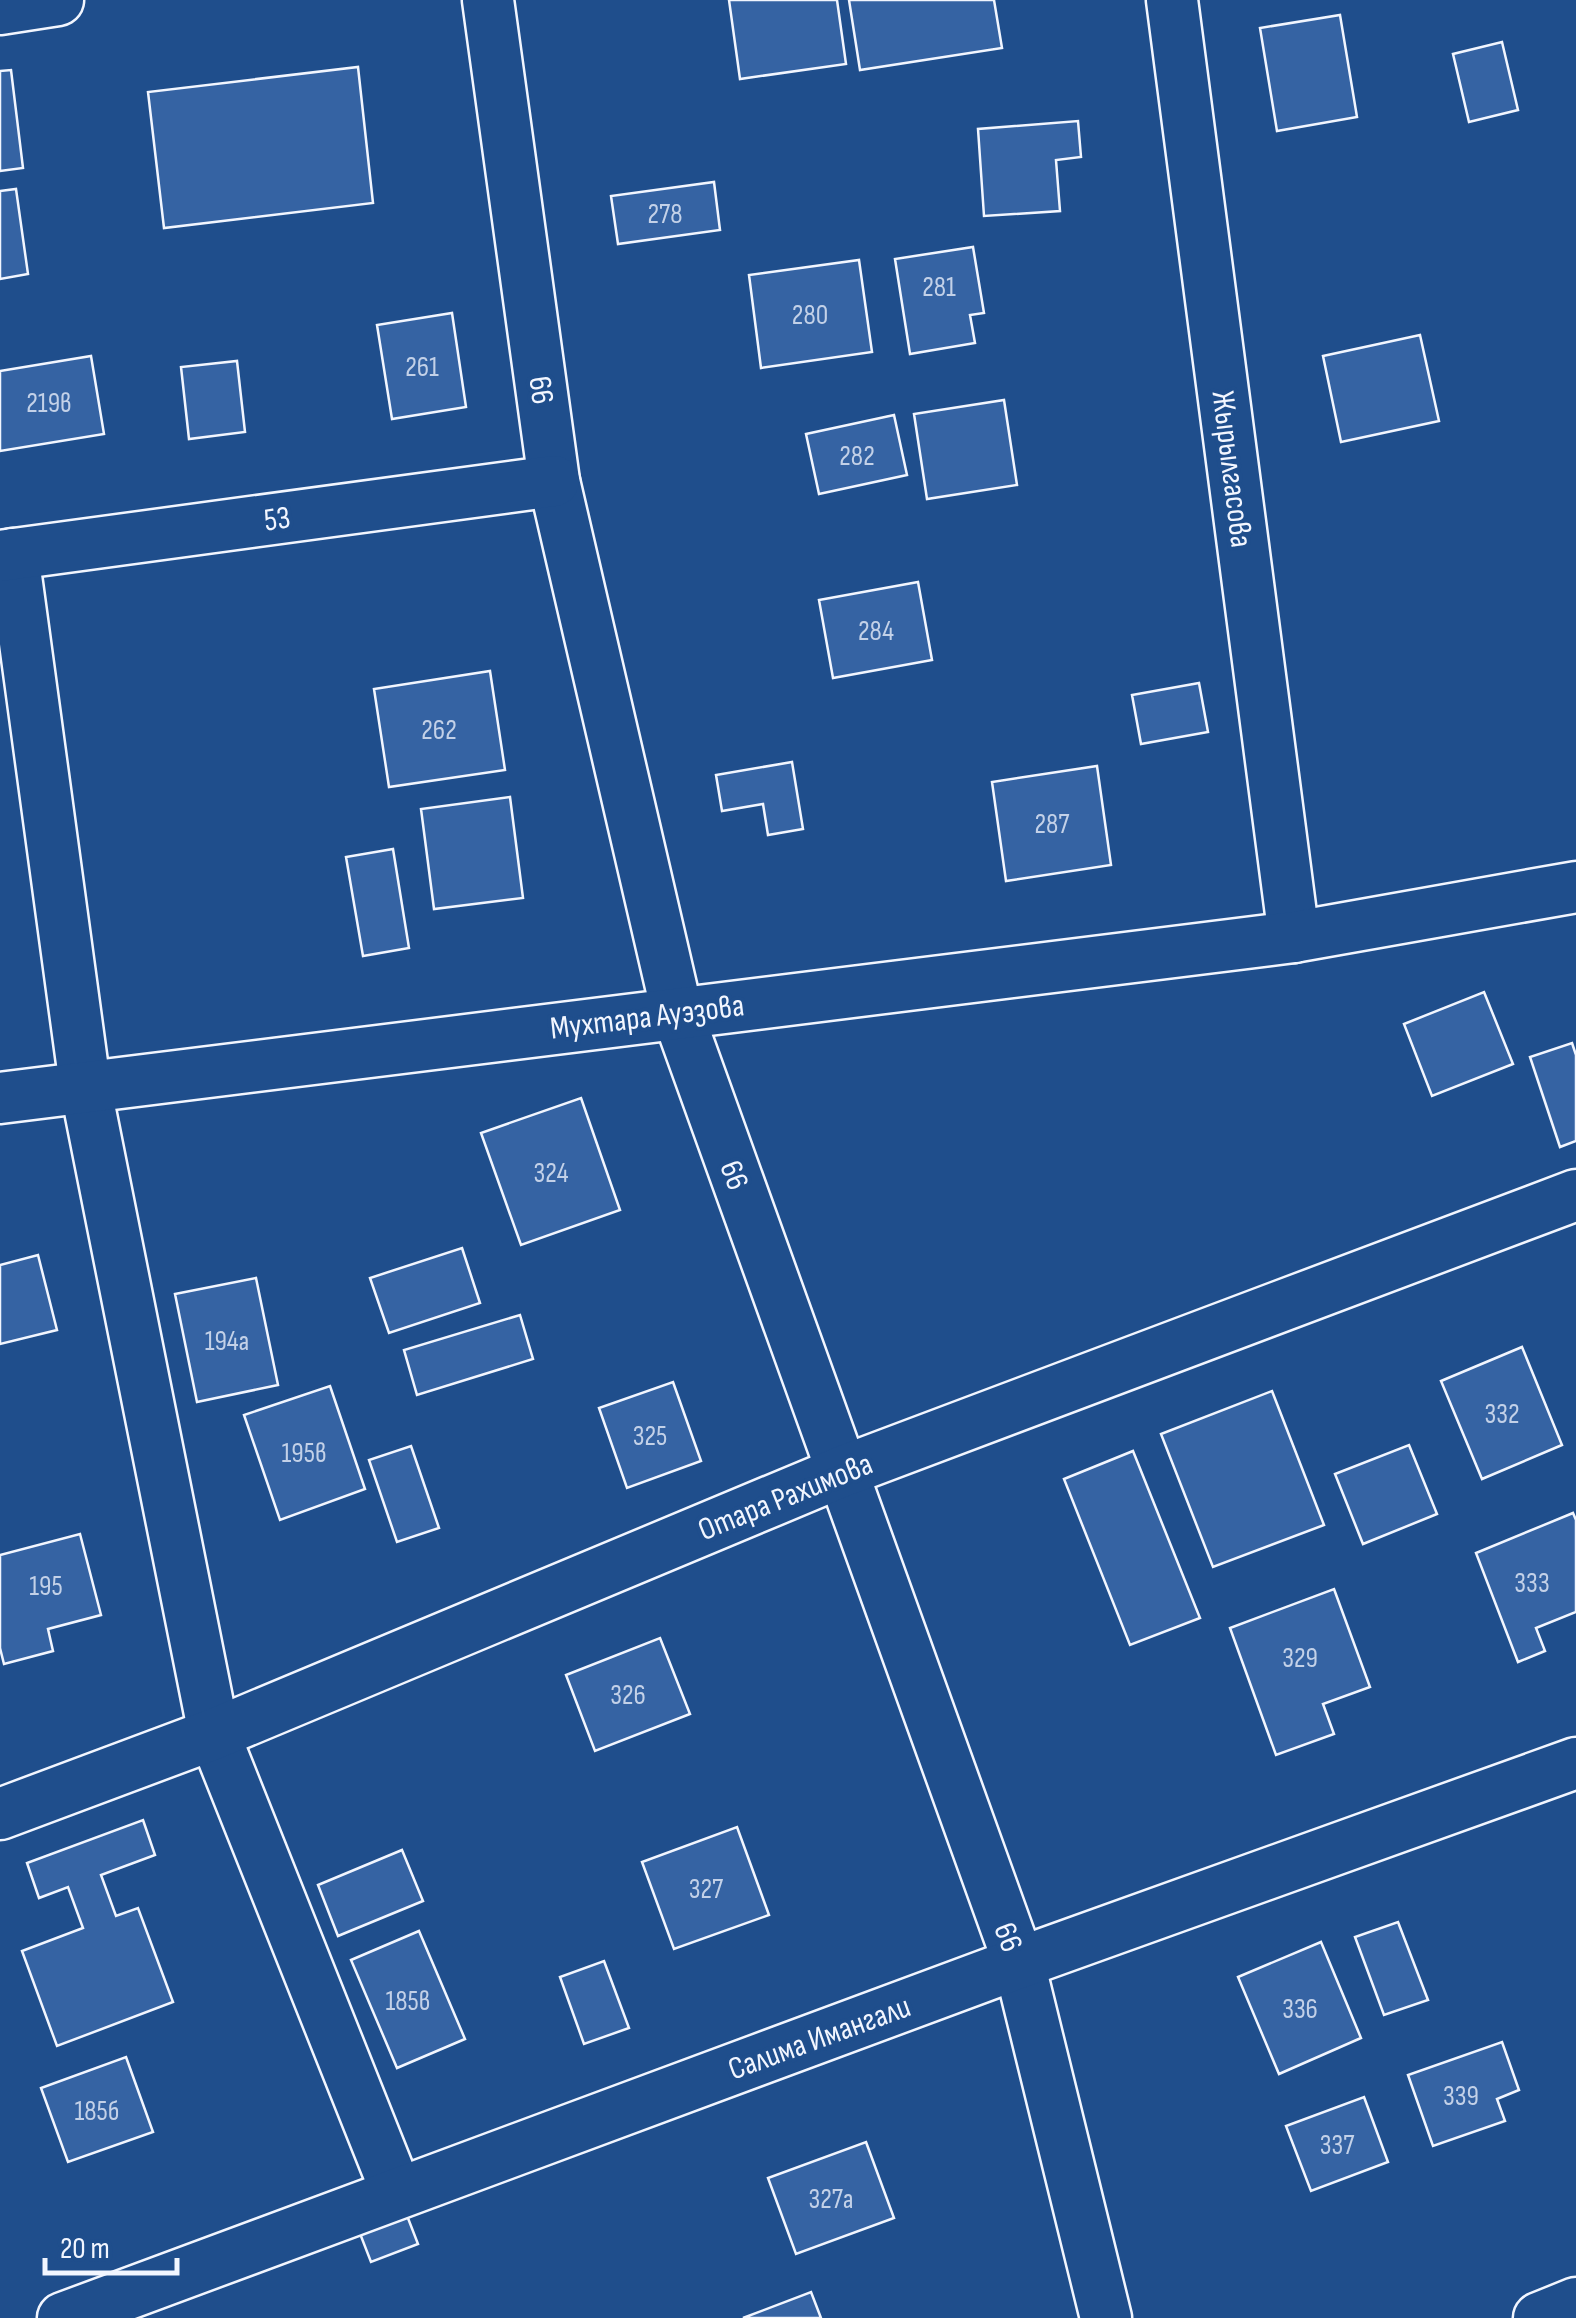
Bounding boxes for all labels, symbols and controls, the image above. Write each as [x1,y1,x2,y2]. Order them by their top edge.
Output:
house number: 278 [648,198,682,231]
house number: 281 [922,271,956,304]
house number: 280 [792,299,828,332]
house number: 261 [405,351,439,384]
street label: 66 [519,374,562,407]
house number: 219в [26,387,72,420]
street label: Жырылгасова [1203,389,1260,550]
house number: 282 [839,440,875,473]
street label: 53 [261,498,293,541]
house number: 284 [858,615,894,648]
house number: 262 [421,714,457,747]
house number: 287 [1035,808,1069,841]
street label: Мухтара Ауэзова [548,986,746,1049]
street label: 66 [710,1156,757,1195]
house number: 324 [534,1157,569,1190]
house number: 194а [205,1325,249,1358]
house number: 332 [1484,1398,1520,1431]
house number: 325 [633,1420,667,1453]
house number: 195в [281,1437,327,1470]
street label: Отара Рахимова [693,1445,878,1550]
house number: 333 [1514,1567,1550,1600]
house number: 195 [29,1570,63,1603]
house number: 329 [1282,1642,1318,1675]
house number: 326 [610,1679,646,1712]
house number: 327 [689,1873,723,1906]
street label: 66 [984,1918,1031,1957]
house number: 185в [386,1985,430,2018]
street label: Салима Имангали [723,1987,916,2089]
house number: 336 [1282,1993,1318,2026]
house number: 339 [1443,2080,1479,2113]
house number: 185б [75,2095,119,2128]
house number: 337 [1320,2129,1354,2162]
house number: 327а [809,2183,853,2216]
scale bar [45,2213,178,2275]
text: 20 m [60,2231,110,2267]

